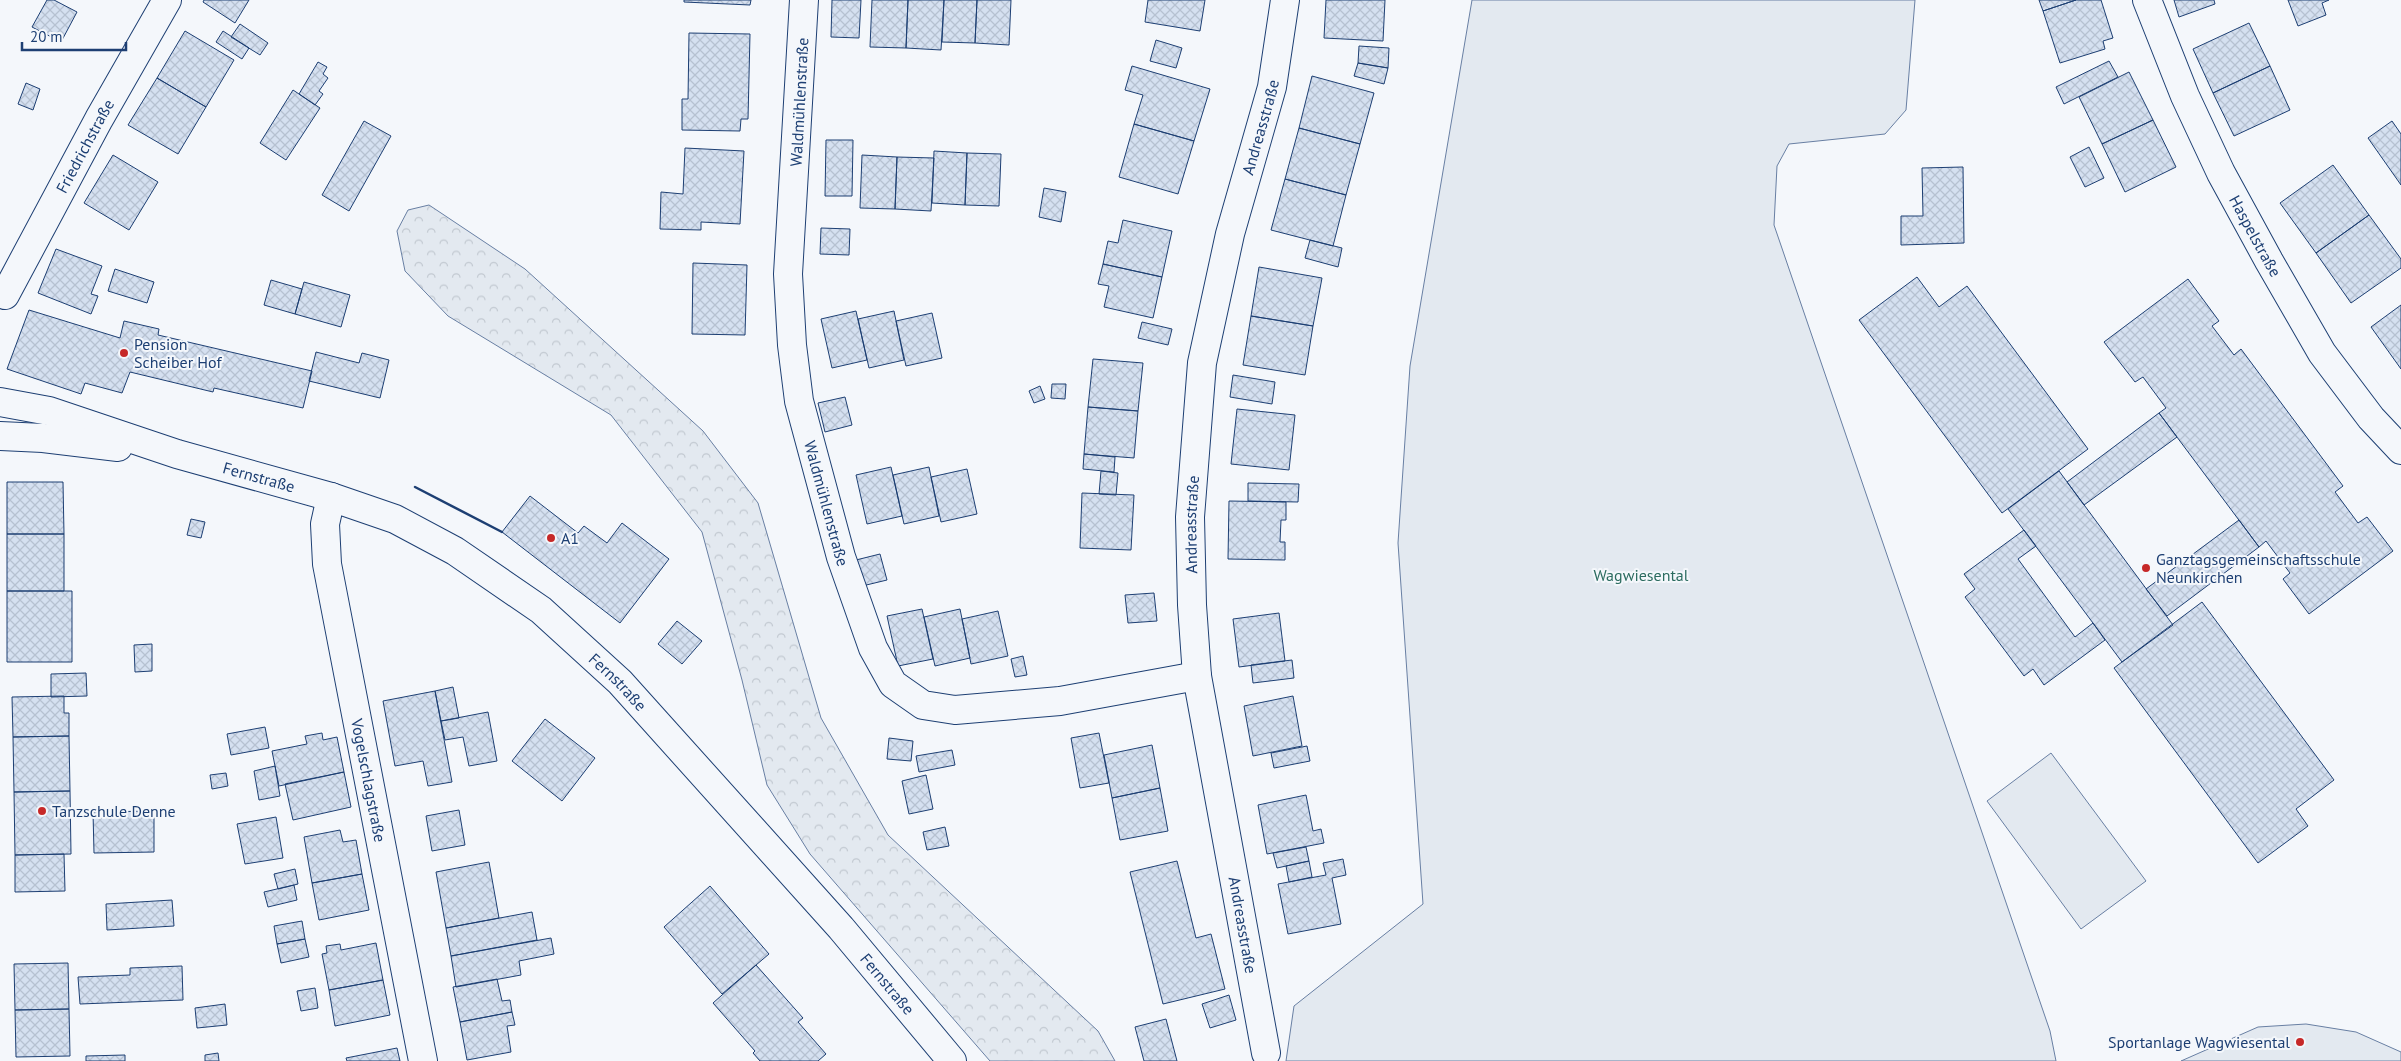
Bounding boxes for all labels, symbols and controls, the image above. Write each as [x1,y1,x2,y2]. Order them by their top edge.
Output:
scale bar [22,20,126,52]
text: 20 m [30,27,63,46]
street label: Waldmühlenstraße [786,37,812,167]
street label: Andreasstraße [1237,78,1283,177]
street label: Friedrichstraße [51,96,118,196]
street label: Haspelstraße [2225,192,2286,280]
place label: Pension Scheiber Hof [134,334,222,372]
marker: Pension Scheiber Hof [118,347,130,359]
street label: Waldmühlenstraße [800,438,853,569]
street label: Fernstraße [221,457,297,496]
street label: Andreasstraße [1180,475,1203,574]
place label: A1 [561,528,579,548]
marker: A1 [545,532,557,544]
place label: Ganztagsgemeinschaftsschule Neunkirchen [2156,549,2361,587]
marker: Ganztagsgemeinschaftsschule Neunkirchen [2140,562,2152,574]
park label: Wagwiesental [1594,565,1689,585]
street label: Fernstraße [585,649,651,715]
street label: Vogelschlagstraße [347,716,390,844]
place label: Tanzschule Denne [52,801,176,821]
marker: Tanzschule Denne [36,805,48,817]
street label: Andreasstraße [1225,875,1261,975]
street label: Fernstraße [856,949,919,1019]
place label: Sportanlage Wagwiesental [2108,1032,2290,1052]
marker: Sportanlage Wagwiesental [2294,1036,2306,1048]

